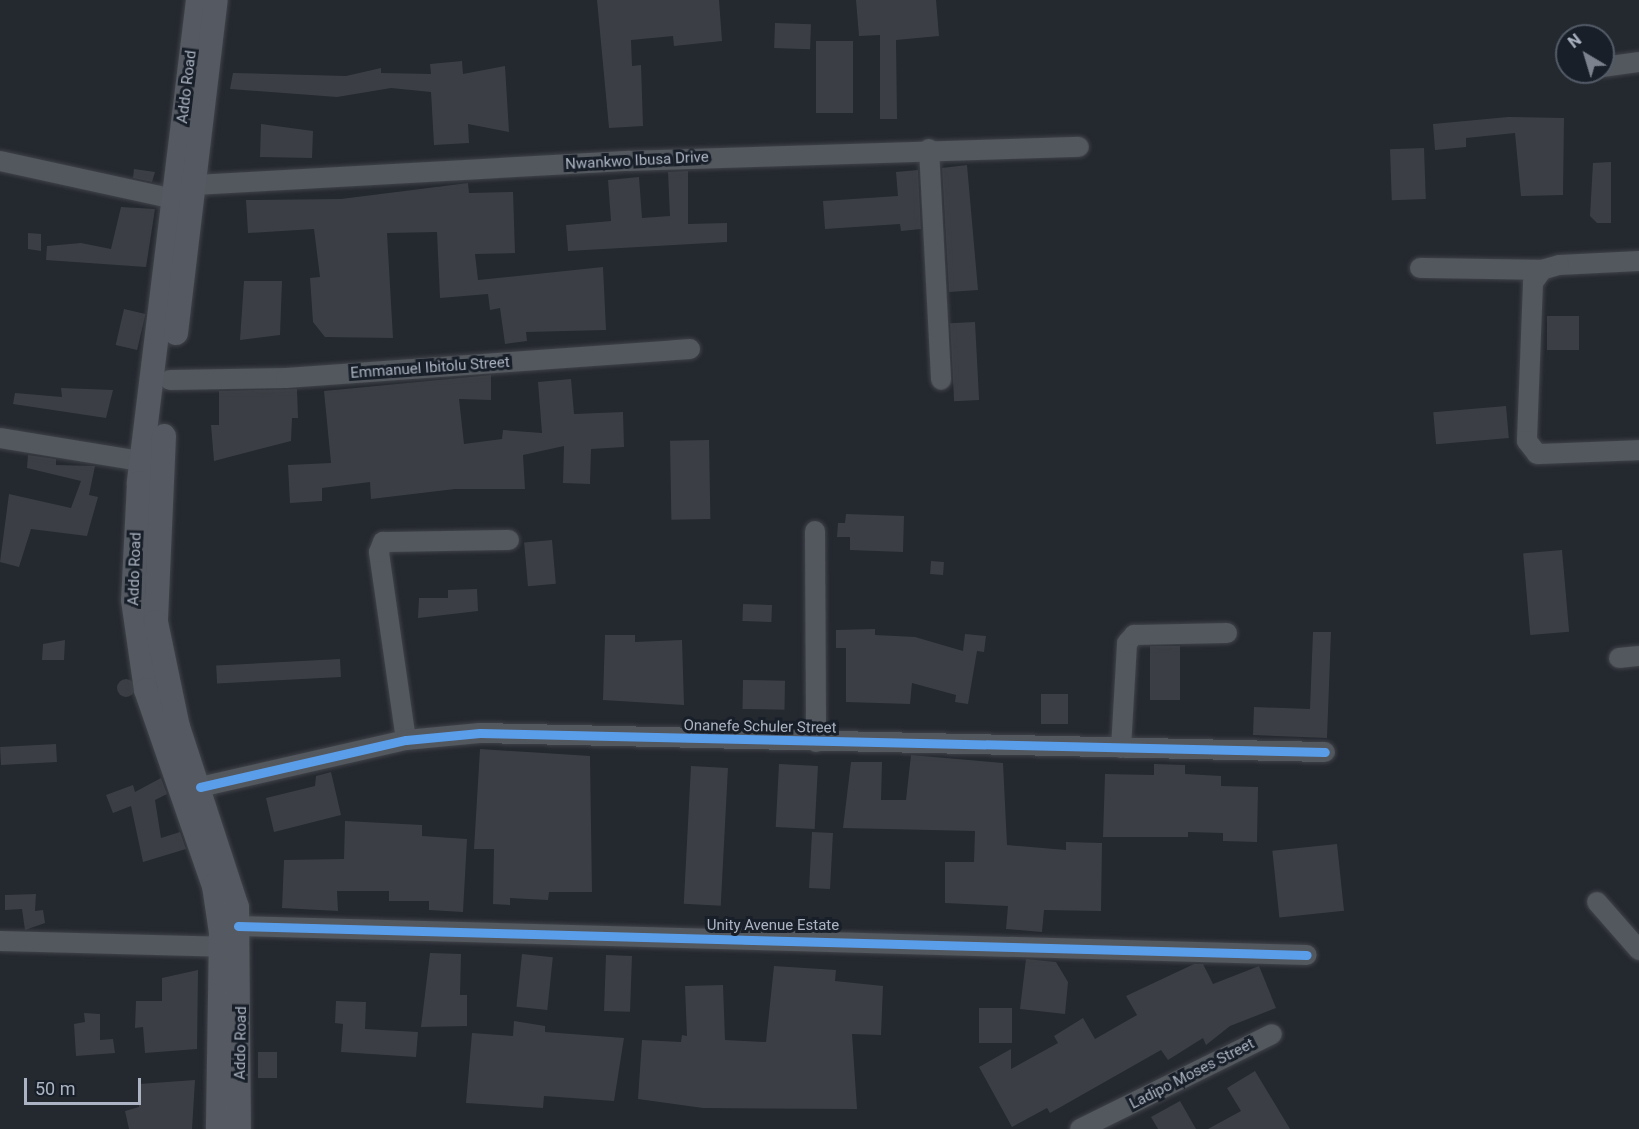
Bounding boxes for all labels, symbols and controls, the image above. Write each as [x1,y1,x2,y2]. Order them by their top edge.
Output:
north arrow [1555,24,1615,84]
text: N [1565,30,1585,52]
street label: Addo Road [174,49,200,125]
street label: Nwankwo Ibusa Drive [565,148,709,174]
street label: Emmanuel Ibitolu Street [350,353,510,383]
street label: Addo Road [125,532,145,606]
street label: Onanefe Schuler Street [683,717,837,737]
street label: Unity Avenue Estate [707,917,839,935]
street label: Addo Road [231,1006,251,1080]
street label: Ladipo Moses Street [1127,1035,1257,1113]
scale bar [27,1066,144,1104]
text: 50 m [35,1078,75,1099]

